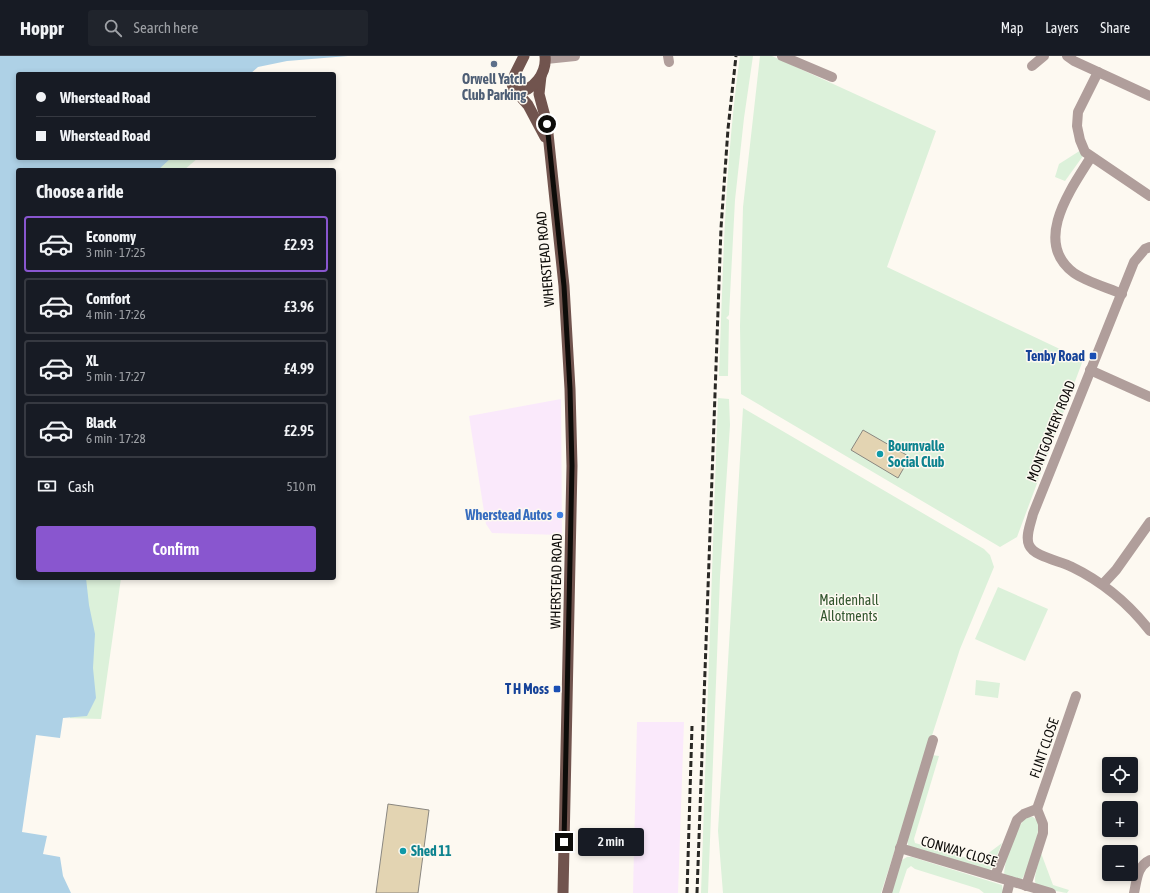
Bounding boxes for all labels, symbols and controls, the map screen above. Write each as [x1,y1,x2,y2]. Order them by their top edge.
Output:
search box [88,10,368,46]
text: Hoppr [20,17,64,39]
icon: search [102,17,124,39]
text: Search here [134,19,198,36]
text: Map [1001,20,1023,36]
text: Layers [1045,20,1078,36]
text: Share [1100,20,1130,36]
marker: Orwell Yatch Club Parking [489,59,499,69]
place label: Orwell Yatch Club Parking [462,71,527,103]
text: Wherstead Road [60,89,150,106]
route start [538,115,556,133]
text: Wherstead Road [60,127,150,144]
text: Choose a ride [36,181,124,202]
street label: WHERSTEAD ROAD [533,211,557,307]
icon: car [38,226,74,262]
text: Economy [86,228,136,245]
text: £2.93 [284,236,314,253]
text: 3 min · 17:25 [86,245,146,260]
icon: car [38,288,74,324]
text: Comfort [86,290,130,307]
text: £3.96 [284,298,314,315]
text: 4 min · 17:26 [86,307,146,322]
place label: Tenby Road [1026,348,1085,364]
icon: car [38,350,74,386]
marker: Tenby Road [1088,351,1098,361]
text: XL [86,352,99,369]
text: £4.99 [284,360,314,377]
text: 5 min · 17:27 [86,369,146,384]
street label: MONTGOMERY ROAD [1023,378,1079,484]
icon: car [38,412,74,448]
text: Black [86,414,116,431]
text: £2.95 [284,422,314,439]
text: 6 min · 17:28 [86,431,146,446]
place label: Bournvalle Social Club [888,438,945,470]
marker: Bournvalle Social Club [875,449,885,459]
icon: cash [36,475,58,497]
text: Cash [68,478,94,495]
text: 510 m [287,479,316,494]
place label: Wherstead Autos [464,507,552,523]
marker: Wherstead Autos [555,510,565,520]
button: Confirm [36,526,316,572]
street label: WHERSTEAD ROAD [547,533,565,629]
park label: Maidenhall Allotments [819,592,879,624]
place label: T H Moss [505,681,549,697]
marker: T H Moss [552,684,562,694]
street label: FLINT CLOSE [1026,716,1062,780]
map controls [1102,757,1138,881]
button: locate [1102,757,1138,793]
button: + [1102,801,1138,837]
callout: 2 min [578,828,644,856]
route end [555,833,573,851]
street label: CONWAY CLOSE [919,833,999,869]
text: 2 min [598,834,624,849]
place label: Shed 11 [411,843,452,859]
button: − [1102,845,1138,881]
marker: Shed 11 [398,846,408,856]

